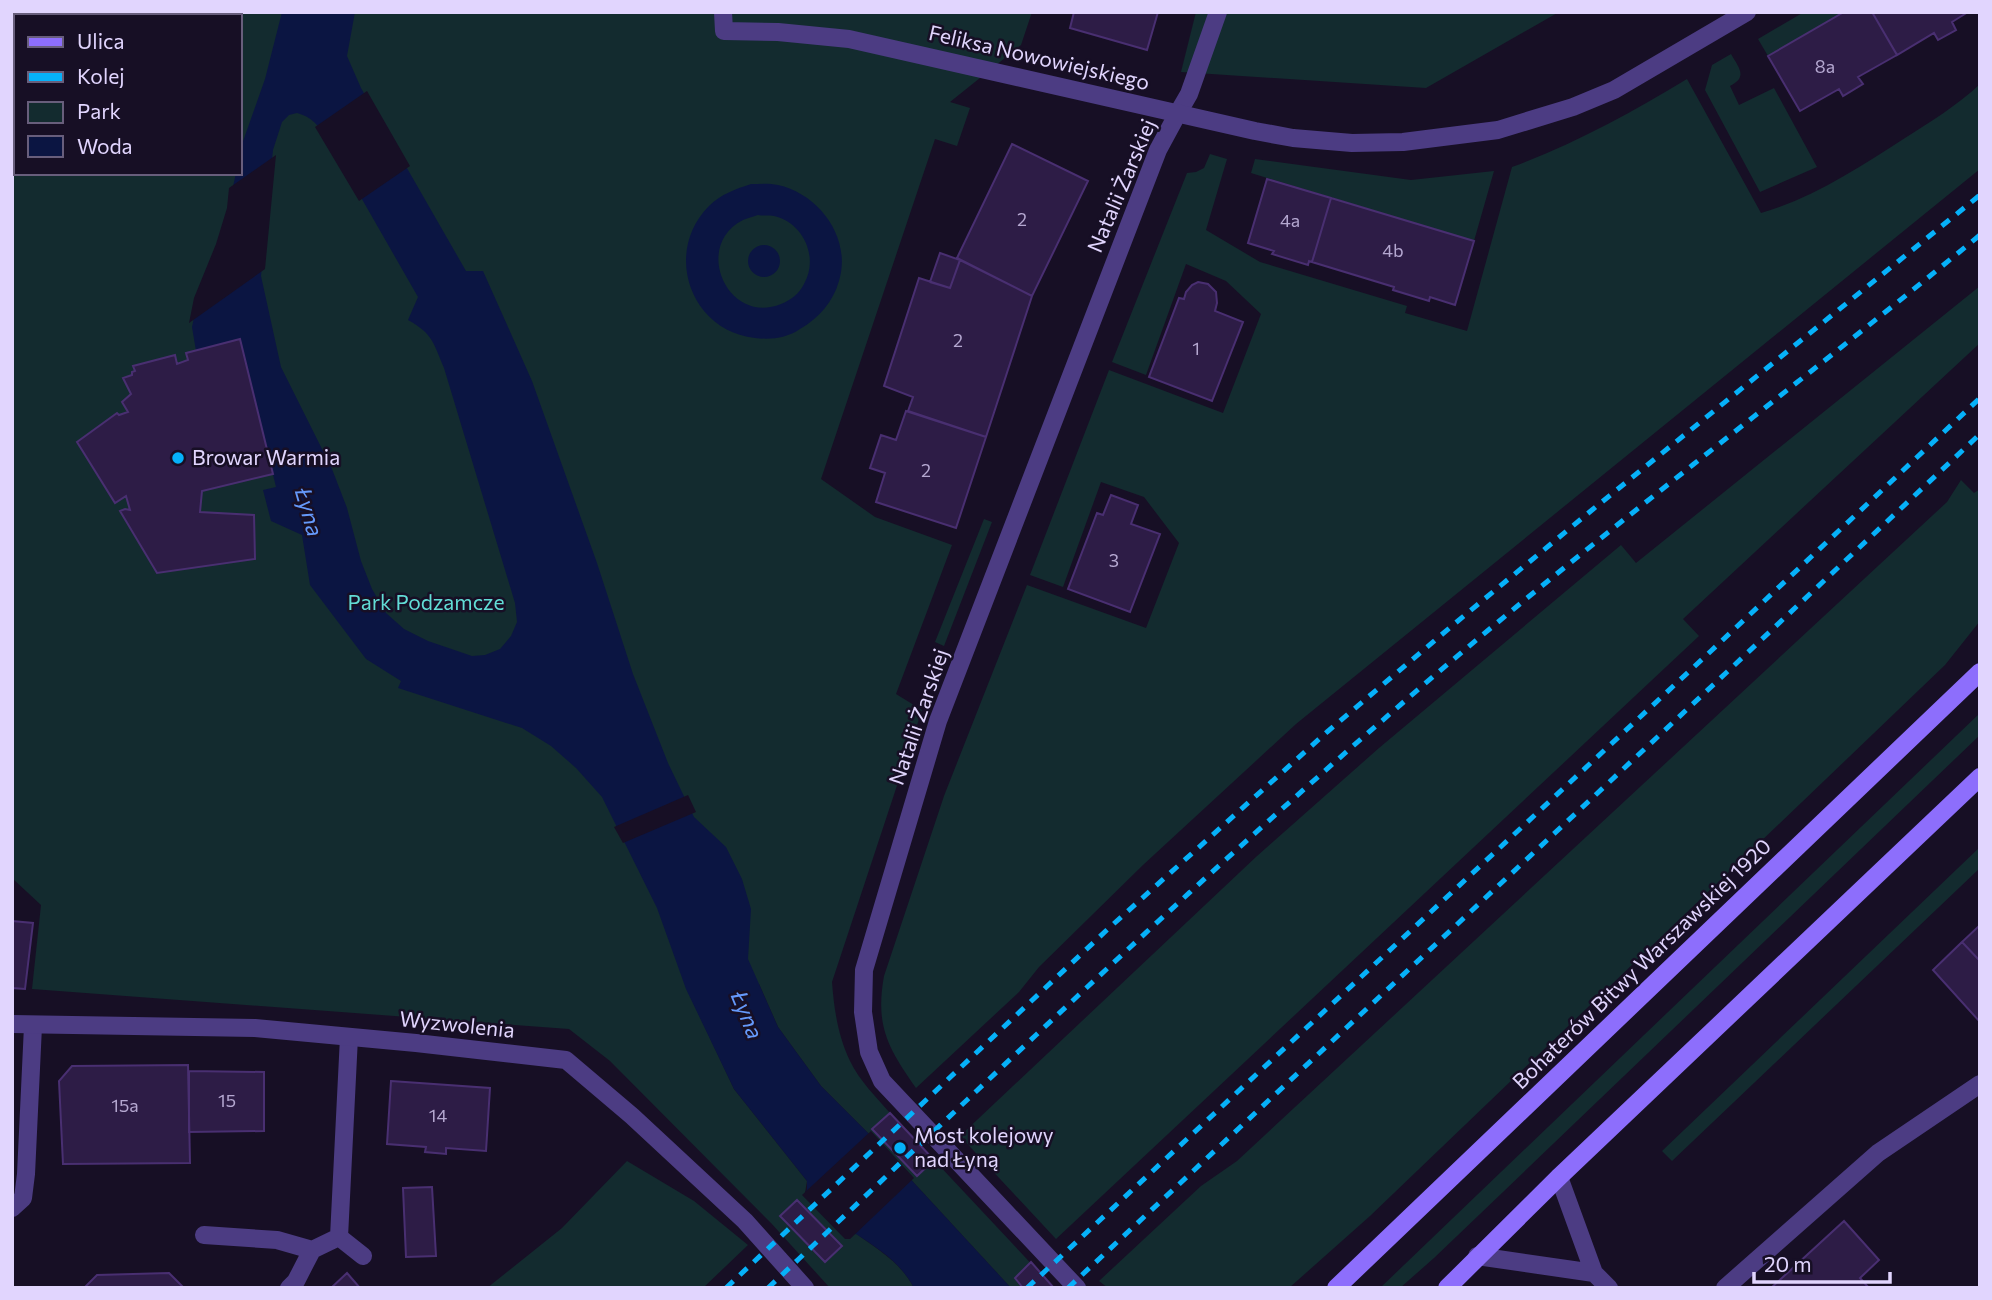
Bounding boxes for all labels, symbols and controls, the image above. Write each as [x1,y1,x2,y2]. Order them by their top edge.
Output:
legend [14,14,242,175]
street label: Feliksa Nowowiejskiego [927,19,1152,94]
text: Ulica [77,28,124,53]
house number: 8a [1815,55,1835,77]
text: Kolej [77,63,125,88]
text: Park [77,98,121,123]
street label: Natalii Żarskiej [1081,115,1160,256]
text: Woda [77,133,133,158]
house number: 2 [1017,208,1027,230]
house number: 4a [1280,209,1300,231]
house number: 4b [1382,239,1404,261]
house number: 2 [953,329,963,351]
house number: 1 [1192,337,1200,359]
place label: Browar Warmia [192,444,340,469]
marker: Browar Warmia [170,450,186,466]
house number: 2 [921,459,931,481]
water label: Łyna [290,484,330,539]
house number: 3 [1109,549,1119,571]
park label: Park Podzamcze [347,589,505,614]
street label: Natalii Żarskiej [883,645,953,788]
street label: Bohaterów Bitwy Warszawskiej 1920 [1507,833,1775,1093]
water label: Łyna [726,986,770,1043]
street label: Wyzwolenia [398,1005,516,1042]
house number: 15 [218,1089,236,1111]
house number: 15a [111,1094,139,1116]
house number: 14 [429,1104,447,1126]
place label: Most kolejowy nad Łyną [914,1122,1054,1171]
marker: Most kolejowy nad Łyną [892,1140,908,1156]
scale bar [1754,1240,1890,1284]
text: 20 m [1764,1251,1812,1276]

